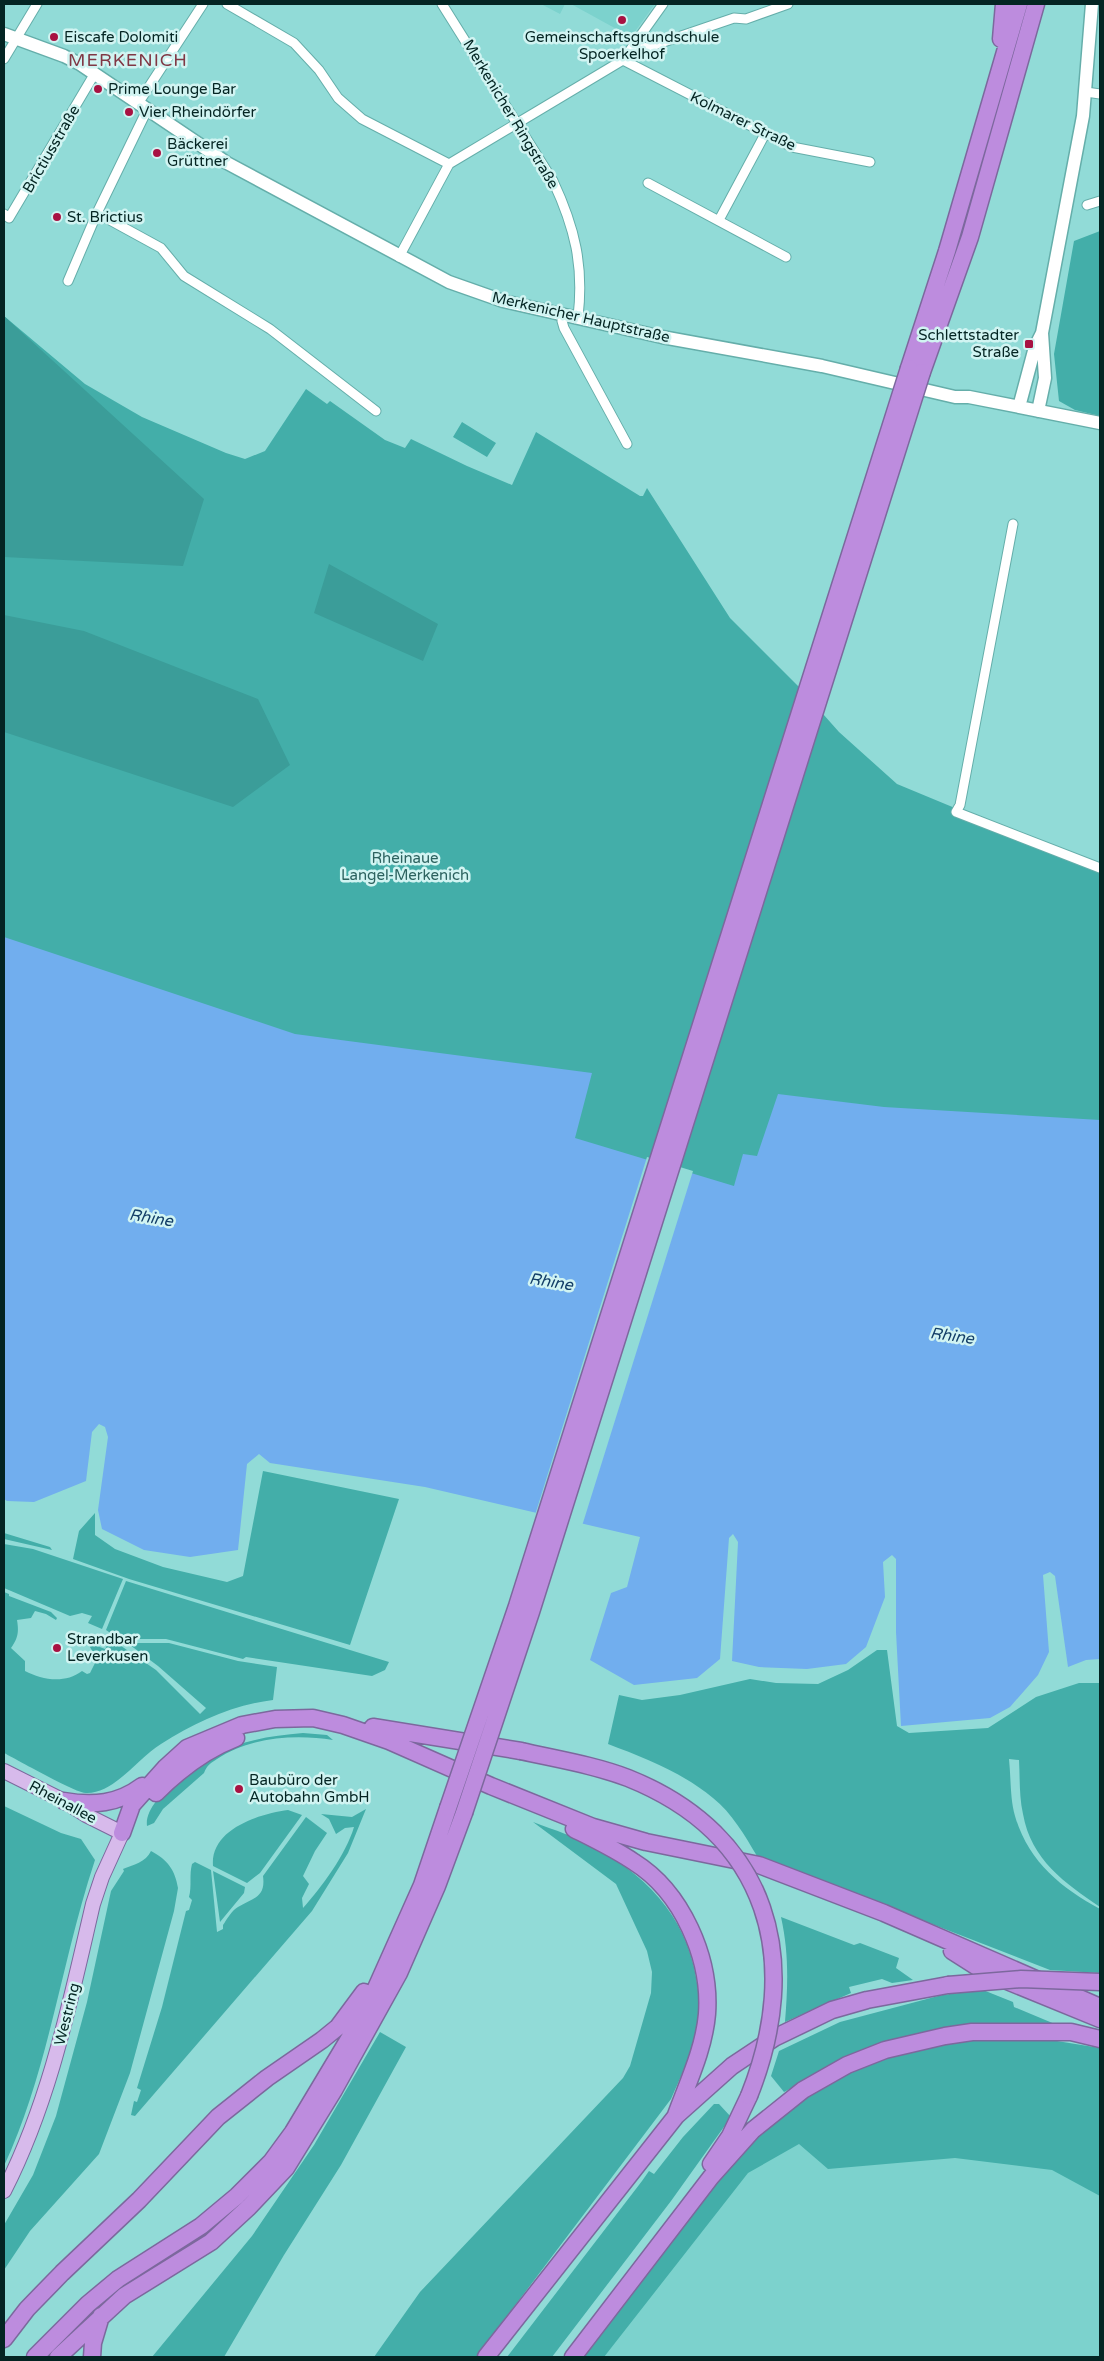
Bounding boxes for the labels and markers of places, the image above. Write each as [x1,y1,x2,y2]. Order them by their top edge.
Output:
marker: Gemeinschaftsgrundschule Spoerkelhof [616,14,628,26]
place label: Eiscafe Dolomiti [64,28,178,46]
place label: Gemeinschaftsgrundschule Spoerkelhof [525,28,719,63]
marker: Eiscafe Dolomiti [48,31,60,43]
place label: Prime Lounge Bar [108,80,236,98]
marker: Prime Lounge Bar [92,83,104,95]
place label: Vier Rheindörfer [139,103,256,121]
marker: Vier Rheindörfer [123,106,135,118]
place label: Bäckerei Grüttner [167,135,228,170]
marker: Bäckerei Grüttner [151,147,163,159]
place label: St. Brictius [67,208,143,226]
marker: St. Brictius [51,211,63,223]
place label: Schlettstadter Straße [918,326,1019,361]
marker: Schlettstadter Straße [1023,338,1035,350]
place label: Strandbar Leverkusen [67,1630,148,1665]
marker: Strandbar Leverkusen [51,1642,63,1654]
place label: Baubüro der Autobahn GmbH [249,1771,370,1806]
marker: Baubüro der Autobahn GmbH [233,1783,245,1795]

